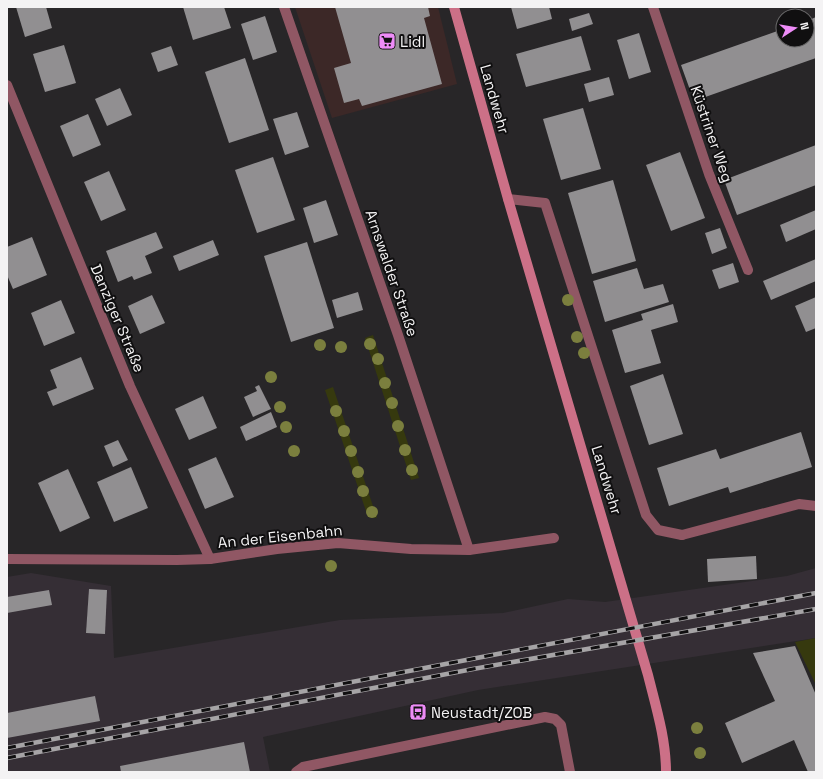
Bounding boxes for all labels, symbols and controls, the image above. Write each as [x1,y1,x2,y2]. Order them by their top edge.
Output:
north arrow [775,8,815,48]
text: N [797,21,812,31]
supermarket icon: Lidl [377,31,397,51]
place label: Lidl [400,32,425,51]
street label: Landwehr [476,62,514,136]
street label: Küstriner Weg [687,83,737,185]
street label: Arnswalder Straße [361,207,423,339]
street label: Danziger Straße [87,261,149,375]
street label: Landwehr [587,443,627,517]
street label: An der Eisenbahn [217,520,343,552]
bus stop icon: Neustadt/ZOB [408,702,428,722]
place label: Neustadt/ZOB [431,703,532,722]

